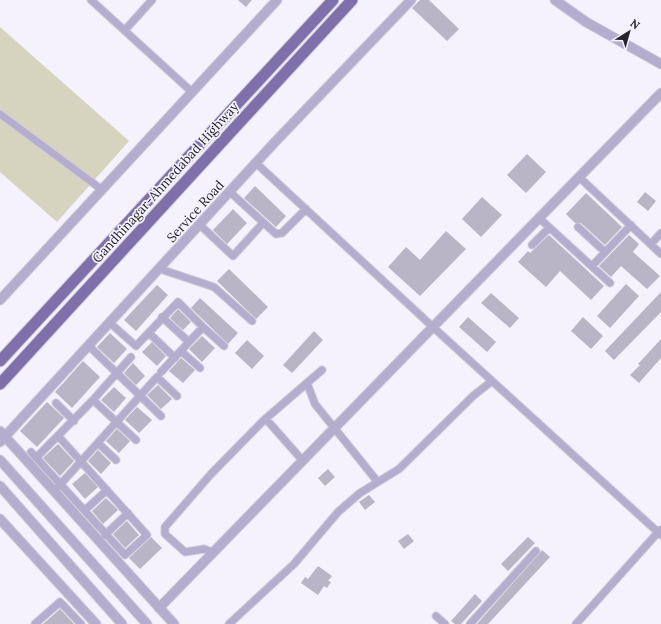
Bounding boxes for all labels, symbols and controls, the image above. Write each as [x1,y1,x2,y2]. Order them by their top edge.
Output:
north arrow [609,12,649,52]
text: N [627,16,643,32]
street label: Gandhinagar-Ahmedabad Highway [88,98,242,266]
street label: Service Road [163,177,228,246]

